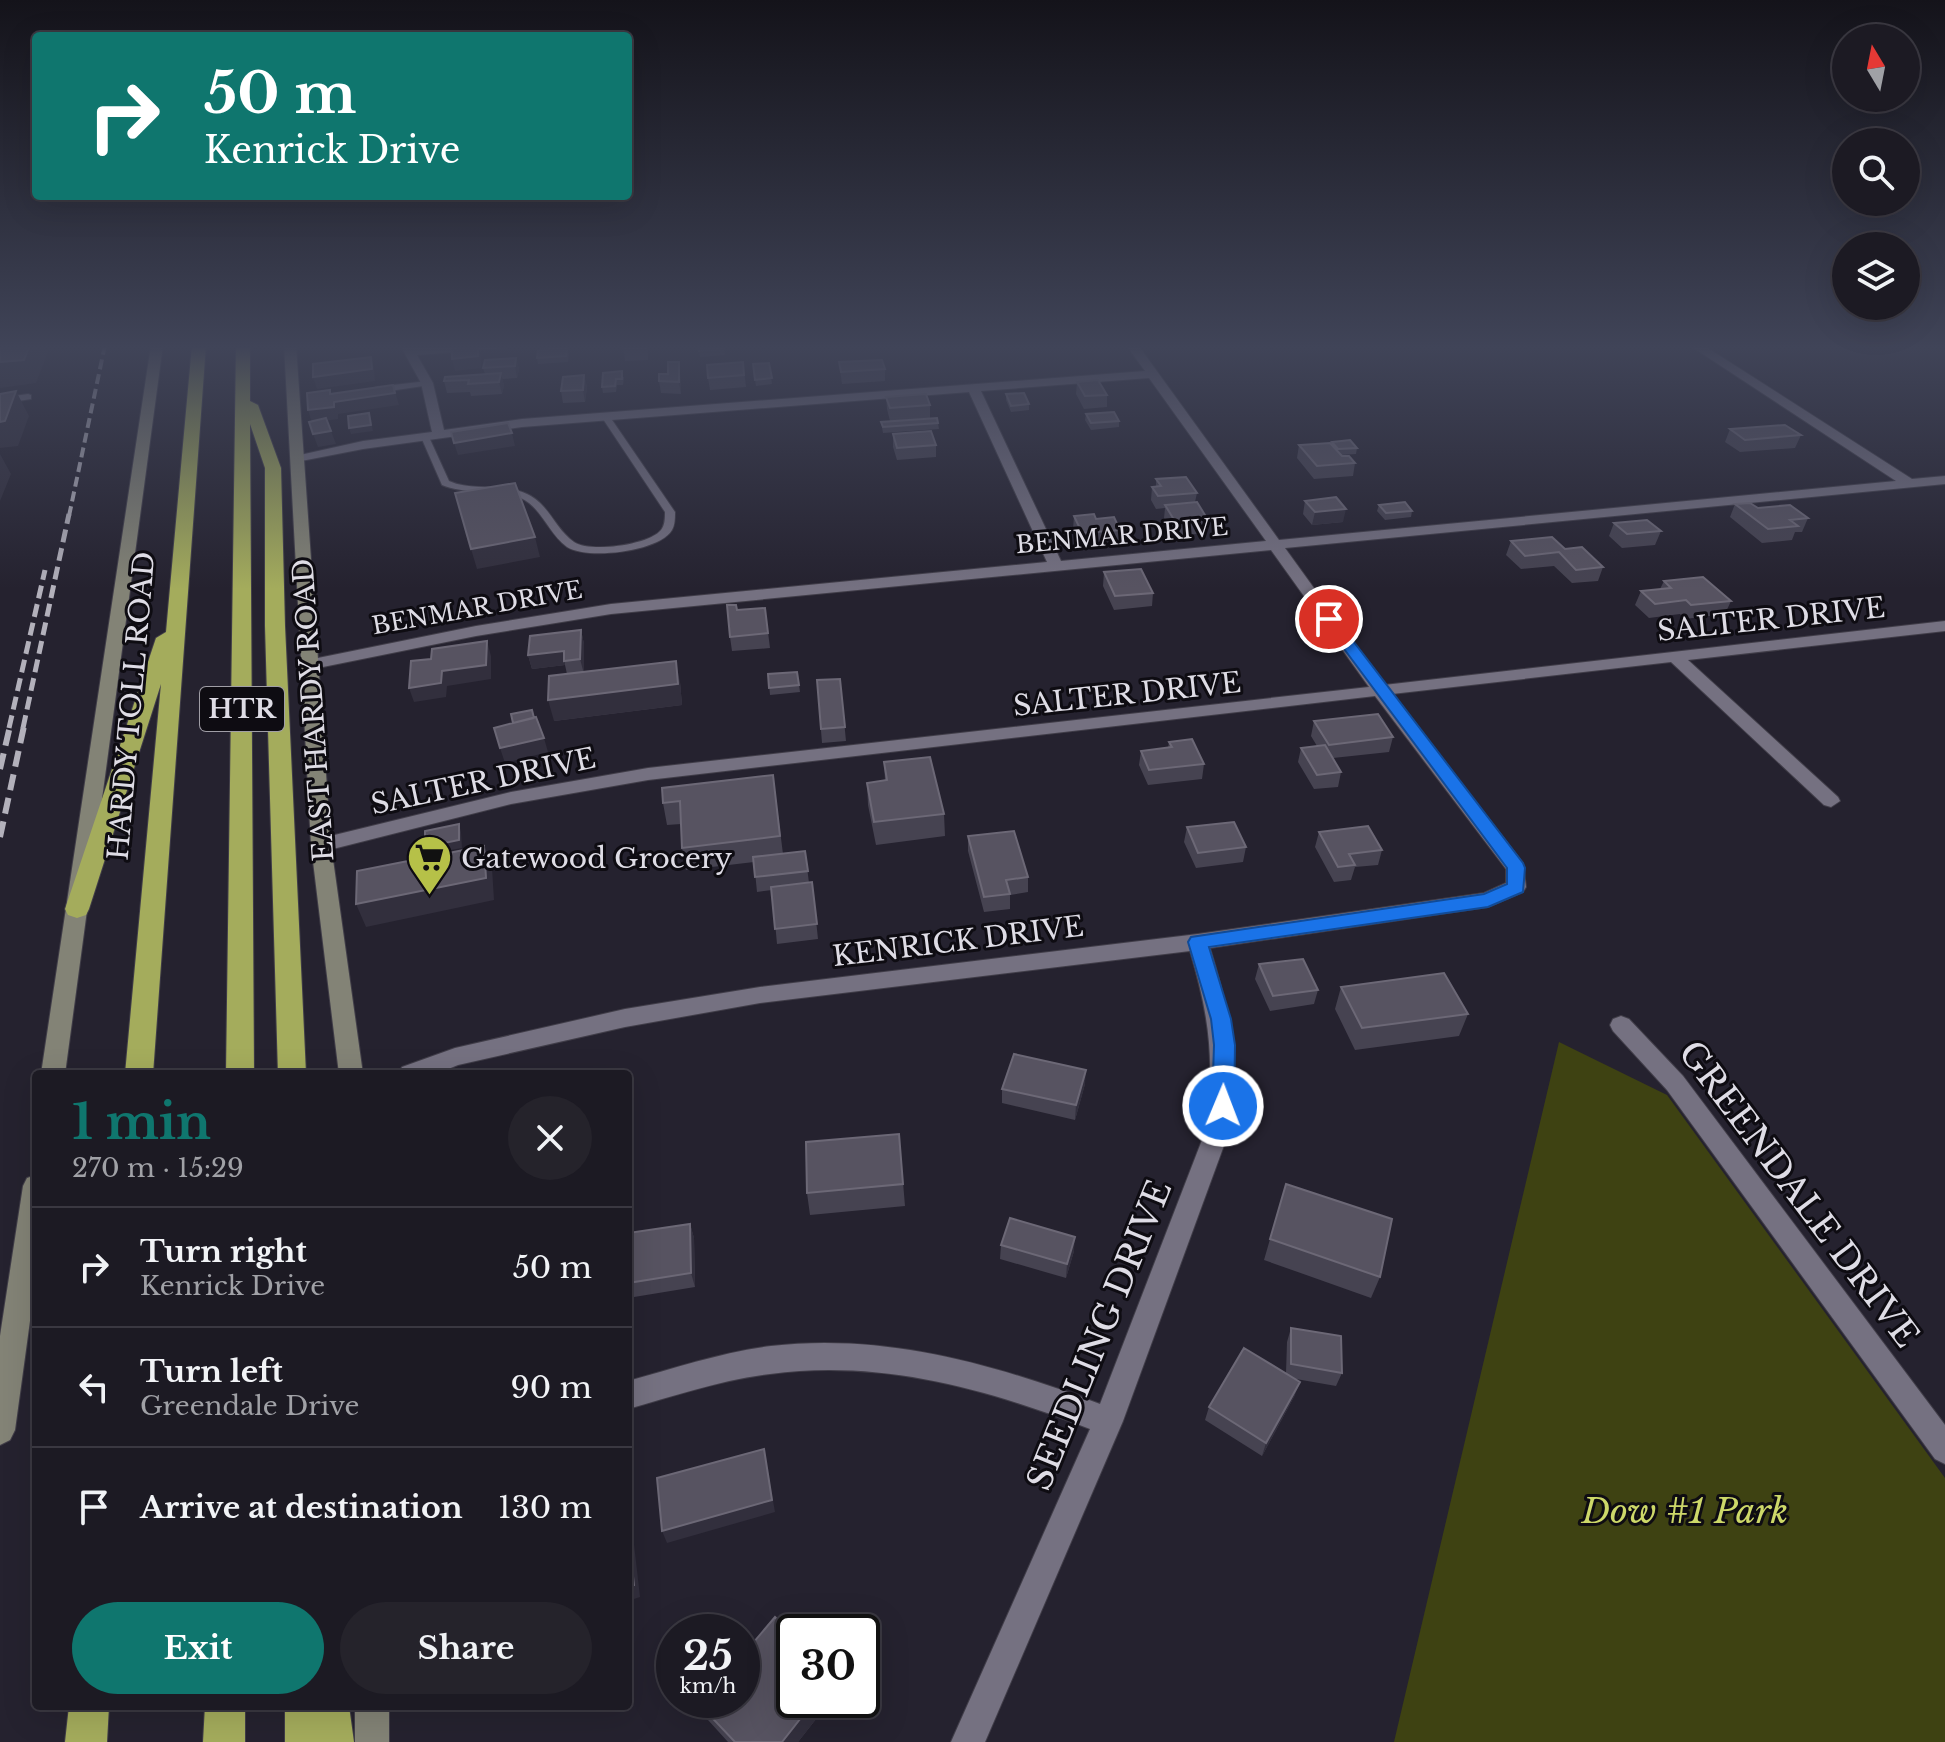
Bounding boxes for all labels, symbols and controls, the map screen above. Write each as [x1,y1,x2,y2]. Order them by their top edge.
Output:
north arrow [1832,24,1920,112]
map controls [1832,24,1920,320]
text: 50 m [204,59,356,128]
icon: right [72,64,176,168]
text: Kenrick Drive [204,128,460,173]
button: search [1832,128,1920,216]
button: layers [1832,232,1920,320]
street label: BENMAR DRIVE [1015,512,1229,559]
street label: HARDY TOLL ROAD [101,550,162,862]
street label: EAST HARDY ROAD [285,557,342,863]
street label: BENMAR DRIVE [369,575,584,640]
pin [1295,585,1363,653]
street label: SALTER DRIVE [1655,590,1887,649]
icon: arrive [1307,597,1351,641]
street label: SALTER DRIVE [1011,665,1243,724]
road number: HTR [200,687,284,731]
street label: SALTER DRIVE [368,741,599,822]
supermarket icon: Gatewood Grocery [406,834,454,897]
place label: Gatewood Grocery [461,841,732,876]
street label: KENRICK DRIVE [830,909,1086,974]
street label: GREENDALE DRIVE [1670,1033,1928,1355]
position arrow [1181,1064,1265,1148]
text: 1 min [72,1092,211,1152]
button: close [508,1096,592,1180]
text: 270 m · 15:29 [72,1152,244,1184]
street label: SEEDLING DRIVE [1018,1174,1180,1496]
text: Turn right [140,1233,307,1270]
icon: right [72,1245,116,1289]
text: 50 m [513,1249,592,1286]
text: Kenrick Drive [140,1270,325,1302]
text: Turn left [140,1353,283,1390]
icon: left [72,1365,116,1409]
text: 90 m [510,1369,592,1406]
text: Greendale Drive [140,1390,360,1422]
icon: arrive [72,1485,116,1529]
text: Arrive at destination [140,1489,463,1526]
text: 130 m [498,1489,592,1526]
park label: Dow #1 Park [1581,1490,1788,1532]
button: Exit [72,1602,324,1694]
button: Share [340,1602,592,1694]
speed limit sign: 30 [776,1614,880,1718]
text: 25 [683,1631,733,1681]
text: km/h [680,1674,736,1698]

